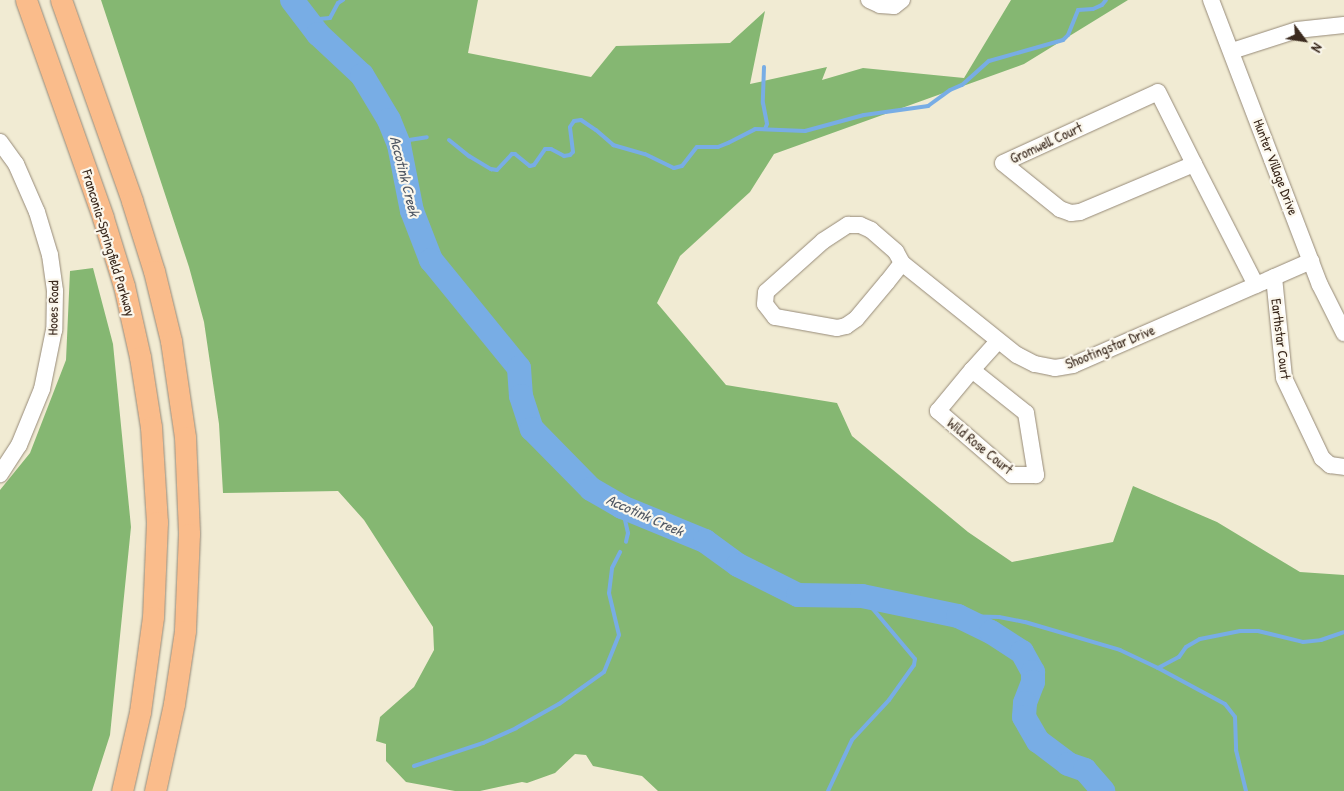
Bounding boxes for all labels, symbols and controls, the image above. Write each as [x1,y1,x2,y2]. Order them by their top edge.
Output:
north arrow [1279,15,1329,65]
text: N [1307,40,1327,56]
street label: Hunter Village Drive [1250,117,1302,217]
street label: Gromwell Court [1007,119,1085,167]
water label: Accotink Creek [386,134,424,218]
street label: Franconia-Springfield Parkway [79,168,139,318]
street label: Hooes Road [44,280,62,336]
street label: Earthstar Court [1268,298,1294,380]
street label: Shootingstar Drive [1063,321,1157,373]
street label: Wild Rose Court [944,414,1016,478]
water label: Accotink Creek [604,490,686,540]

